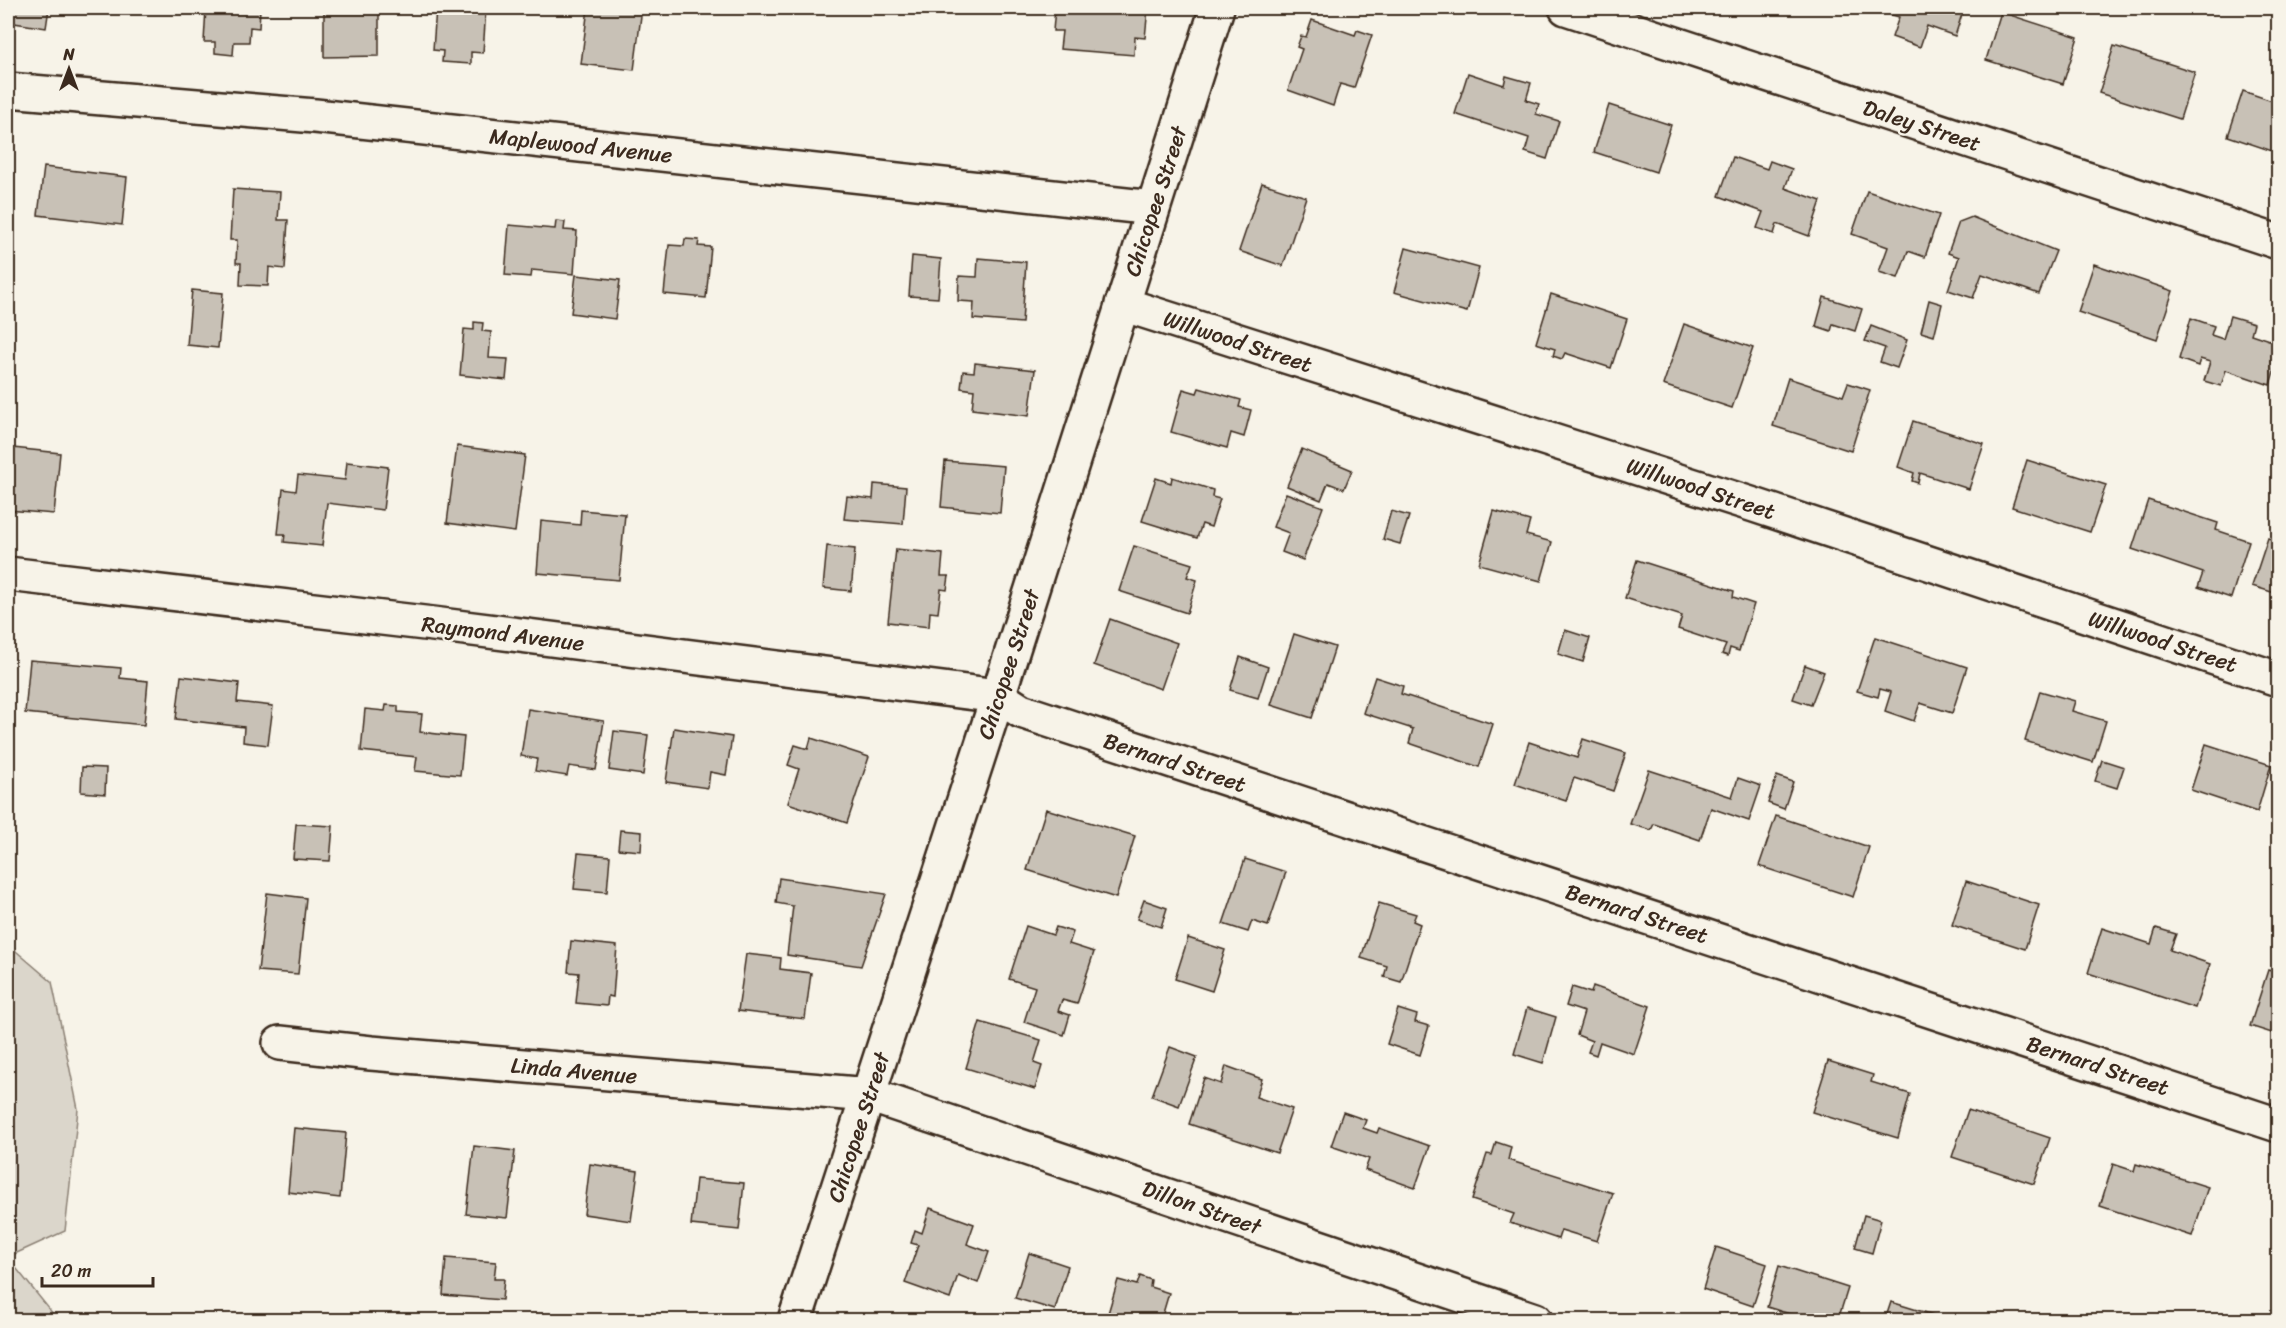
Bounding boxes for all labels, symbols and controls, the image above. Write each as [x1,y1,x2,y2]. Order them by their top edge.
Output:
north arrow [39,39,99,99]
text: N [62,40,75,69]
street label: Daley Street [1858,88,1986,163]
street label: Maplewood Avenue [488,116,674,174]
street label: Chicopee Street [1113,120,1198,281]
street label: Willwood Street [1158,299,1318,384]
street label: Willwood Street [1621,446,1781,531]
street label: Chicopee Street [966,583,1051,744]
street label: Willwood Street [2083,599,2243,684]
street label: Raymond Avenue [419,604,586,663]
street label: Bernard Street [1098,721,1252,804]
street label: Bernard Street [1560,872,1714,955]
street label: Bernard Street [2021,1024,2175,1107]
street label: Linda Avenue [509,1046,639,1095]
street label: Chicopee Street [816,1046,901,1207]
street label: Dillon Street [1137,1169,1268,1246]
scale bar [42,1250,153,1288]
text: 20 m [51,1255,91,1287]

